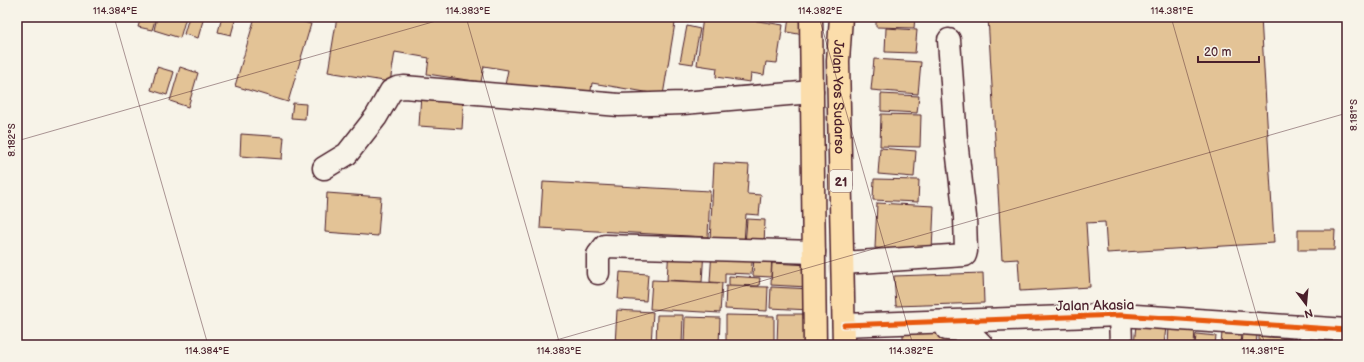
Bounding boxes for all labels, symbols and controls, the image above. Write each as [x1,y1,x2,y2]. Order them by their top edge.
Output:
text: 114.384°E [93,5,138,17]
text: 114.383°E [446,5,491,17]
text: 114.382°E [798,5,843,17]
text: 114.381°E [1151,5,1194,17]
scale bar [1198,38,1259,64]
street label: Jalan Yos Sudarso [829,39,848,154]
text: 20 m [1204,45,1231,60]
text: 8.181°S [1348,99,1360,131]
text: 8.182°S [6,123,18,157]
road number: 21 [830,170,852,192]
north arrow [1286,284,1326,324]
street label: Jalan Akasia [1055,296,1135,315]
text: N [1303,306,1314,321]
text: 114.384°E [185,345,230,357]
text: 114.383°E [537,345,582,357]
text: 114.382°E [889,345,934,357]
text: 114.381°E [1242,345,1285,357]

